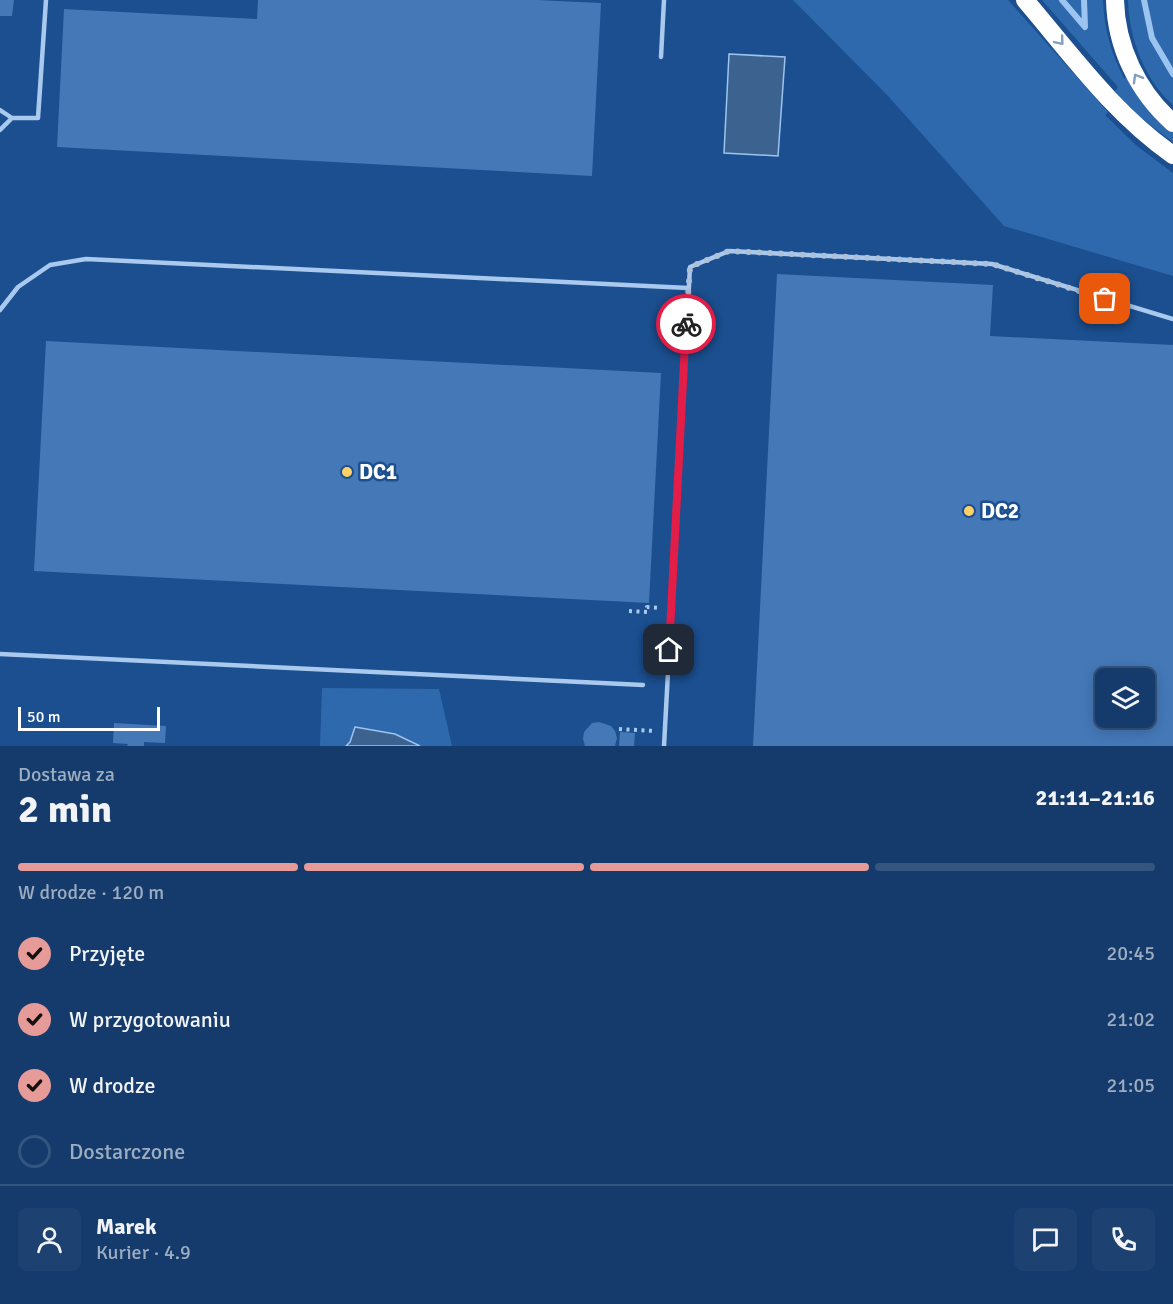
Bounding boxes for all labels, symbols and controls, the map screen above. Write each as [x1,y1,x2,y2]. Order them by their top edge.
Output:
one-way arrow [1053,34,1064,45]
one-way arrow [1133,74,1144,84]
pin [1079,273,1130,324]
icon: bag [1088,282,1121,315]
courier [656,294,716,354]
icon: bike [670,308,703,341]
place label: DC1 [359,459,397,485]
marker: DC1 [340,465,354,479]
place label: DC2 [981,498,1019,524]
marker: DC2 [962,504,976,518]
pin [643,624,694,675]
icon: home [652,633,685,666]
map controls [1095,668,1155,728]
button: layers [1095,668,1155,728]
scale bar [18,704,160,732]
text: 50 m [27,707,61,727]
text: Dostawa za [18,762,115,787]
text: 21:11–21:16 [1036,784,1155,811]
text: 2 min [18,785,112,833]
text: W drodze · 120 m [18,880,164,905]
icon: check [18,937,51,970]
text: Przyjęte [69,940,145,967]
text: 20:45 [1106,941,1155,966]
icon: check [18,1003,51,1036]
text: W przygotowaniu [69,1006,231,1033]
text: 21:02 [1106,1007,1155,1032]
icon: check [18,1069,51,1102]
text: W drodze [69,1072,156,1099]
text: 21:05 [1106,1073,1155,1098]
text: Dostarczone [69,1138,185,1165]
button: person [18,1208,81,1271]
button: chat [1014,1208,1077,1271]
button: phone [1092,1208,1155,1271]
text: Marek [96,1213,156,1240]
text: Kurier · 4.9 [96,1240,191,1265]

